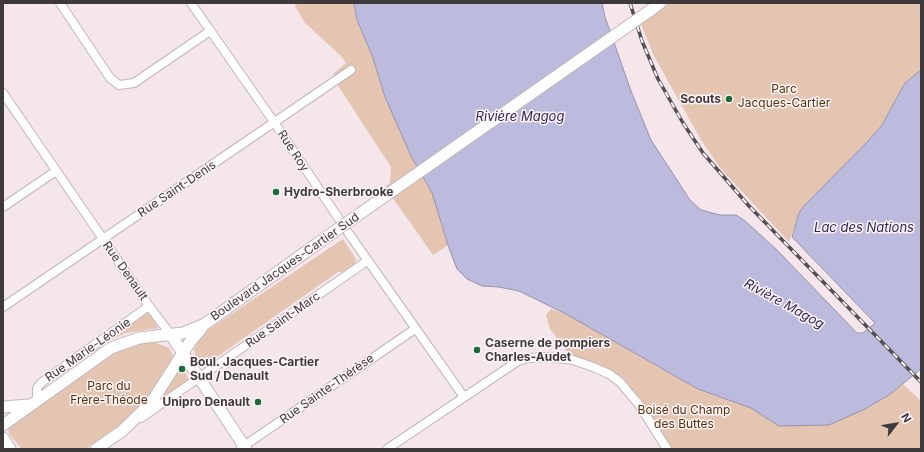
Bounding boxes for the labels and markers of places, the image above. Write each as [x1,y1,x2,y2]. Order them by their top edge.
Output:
place label: Scouts [680,92,721,106]
marker: Scouts [724,94,734,104]
place label: Hydro-Sherbrooke [284,185,393,199]
marker: Hydro-Sherbrooke [271,187,281,197]
place label: Caserne de pompiers Charles-Audet [485,336,610,364]
marker: Caserne de pompiers Charles-Audet [472,345,482,355]
place label: Boul. Jacques-Cartier Sud / Denault [190,355,319,383]
marker: Boul. Jacques-Cartier Sud / Denault [177,364,187,374]
place label: Unipro Denault [163,395,250,409]
marker: Unipro Denault [253,397,263,407]

